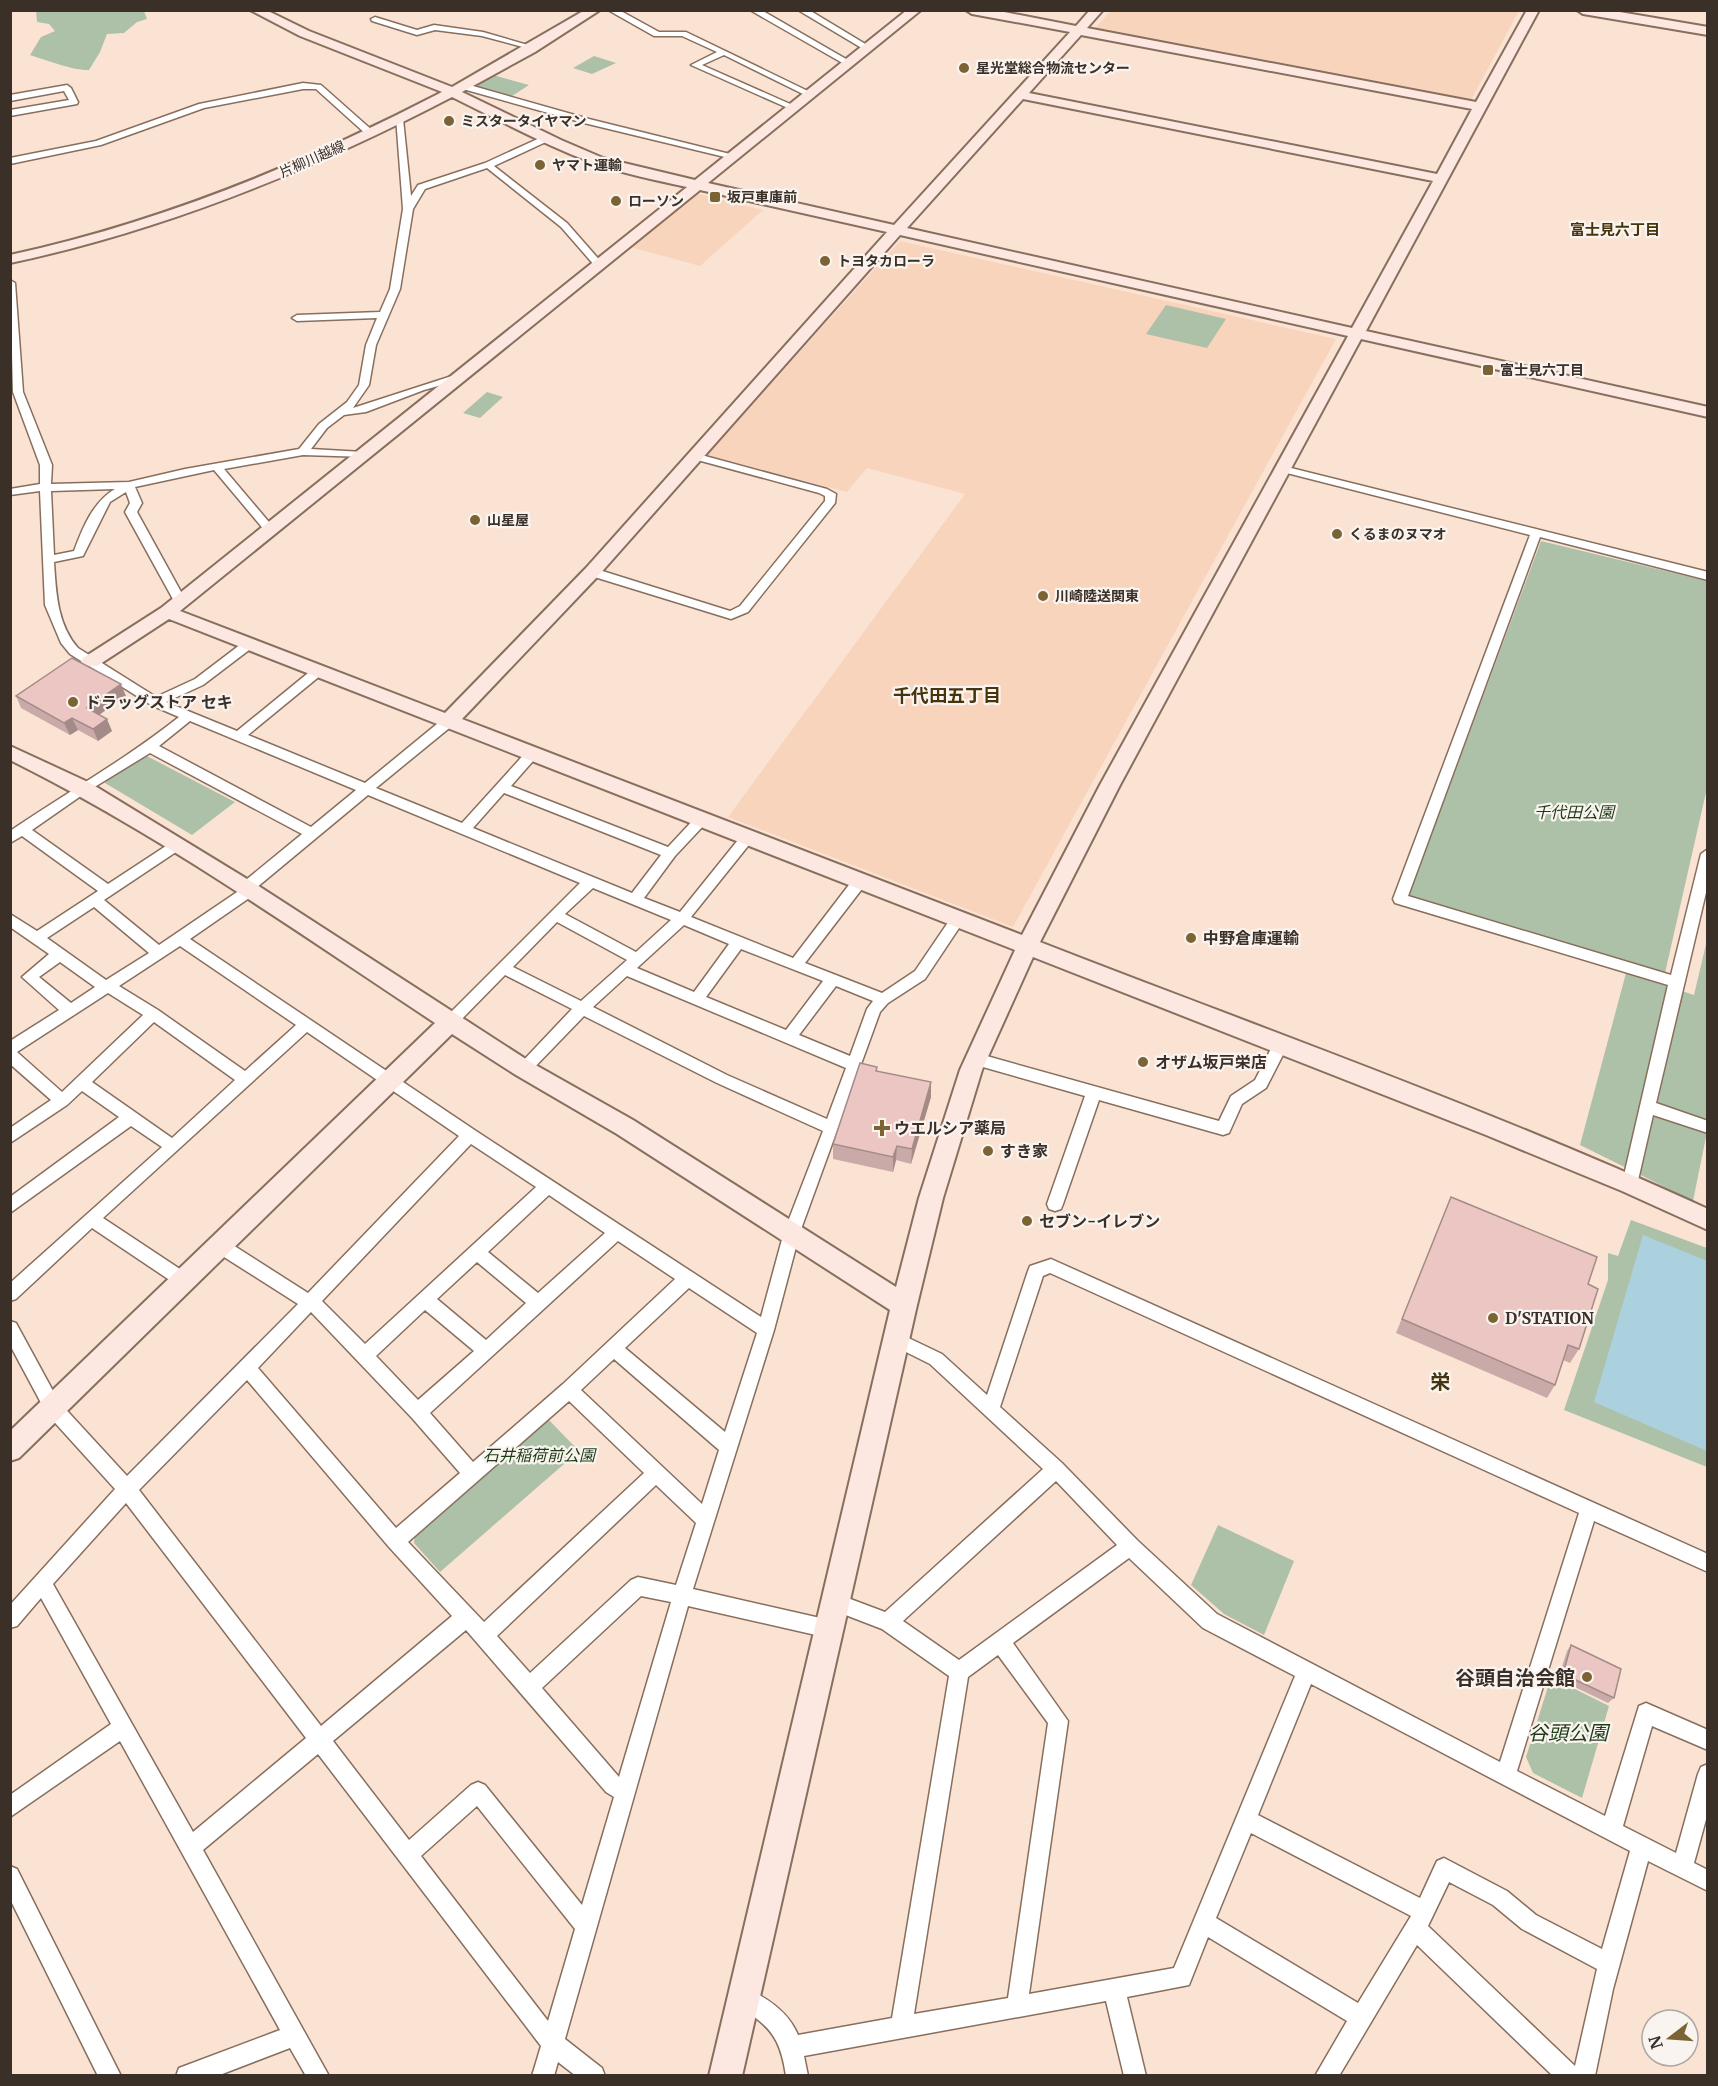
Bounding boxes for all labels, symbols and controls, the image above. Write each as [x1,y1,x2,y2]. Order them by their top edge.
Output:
place label: 星光堂総合物流センター [976,59,1130,77]
marker: 星光堂総合物流センター [957,61,971,75]
place label: ミスタータイヤマン [461,112,587,130]
marker: ミスタータイヤマン [442,114,456,128]
street label: 片柳川越線 [276,137,348,181]
place label: ヤマト運輸 [552,156,622,174]
marker: ヤマト運輸 [533,158,547,172]
place label: 坂戸車庫前 [727,188,797,206]
marker: 坂戸車庫前 [708,190,722,204]
place label: ローソン [628,192,684,210]
marker: ローソン [609,194,623,208]
district label: 富士見六丁目 [1570,220,1660,239]
place label: トヨタカローラ [837,252,935,270]
marker: トヨタカローラ [818,254,832,268]
place label: 富士見六丁目 [1500,361,1584,379]
marker: 富士見六丁目 [1481,363,1495,377]
place label: 山星屋 [487,511,529,529]
marker: 山星屋 [468,513,482,527]
place label: くるまのヌマオ [1349,525,1447,543]
marker: くるまのヌマオ [1330,527,1344,541]
place label: 川崎陸送関東 [1055,587,1139,605]
marker: 川崎陸送関東 [1036,589,1050,603]
district label: 千代田五丁目 [893,684,1001,707]
place label: ドラッグストア セキ [85,692,233,712]
marker: ドラッグストア セキ [66,695,80,709]
park label: 千代田公園 [1534,802,1616,822]
place label: 中野倉庫運輸 [1203,928,1299,948]
marker: 中野倉庫運輸 [1184,931,1198,945]
place label: オザム坂戸栄店 [1155,1052,1267,1072]
marker: オザム坂戸栄店 [1136,1055,1150,1069]
place label: ウエルシア薬局 [894,1118,1006,1138]
marker: ウエルシア薬局 [875,1121,889,1135]
place label: すき家 [1000,1141,1048,1161]
marker: すき家 [981,1144,995,1158]
place label: セブン-イレブン [1039,1211,1160,1231]
marker: セブン-イレブン [1020,1214,1034,1228]
place label: D'STATION [1505,1308,1594,1328]
marker: D'STATION [1486,1311,1500,1325]
district label: 栄 [1430,1369,1450,1394]
park label: 石井稲荷前公園 [483,1445,597,1465]
place label: 谷頭自治会館 [1455,1665,1575,1690]
marker: 谷頭自治会館 [1580,1670,1594,1684]
park label: 谷頭公園 [1528,1720,1611,1745]
north arrow [1640,2008,1700,2068]
text: N [1644,2033,1667,2051]

